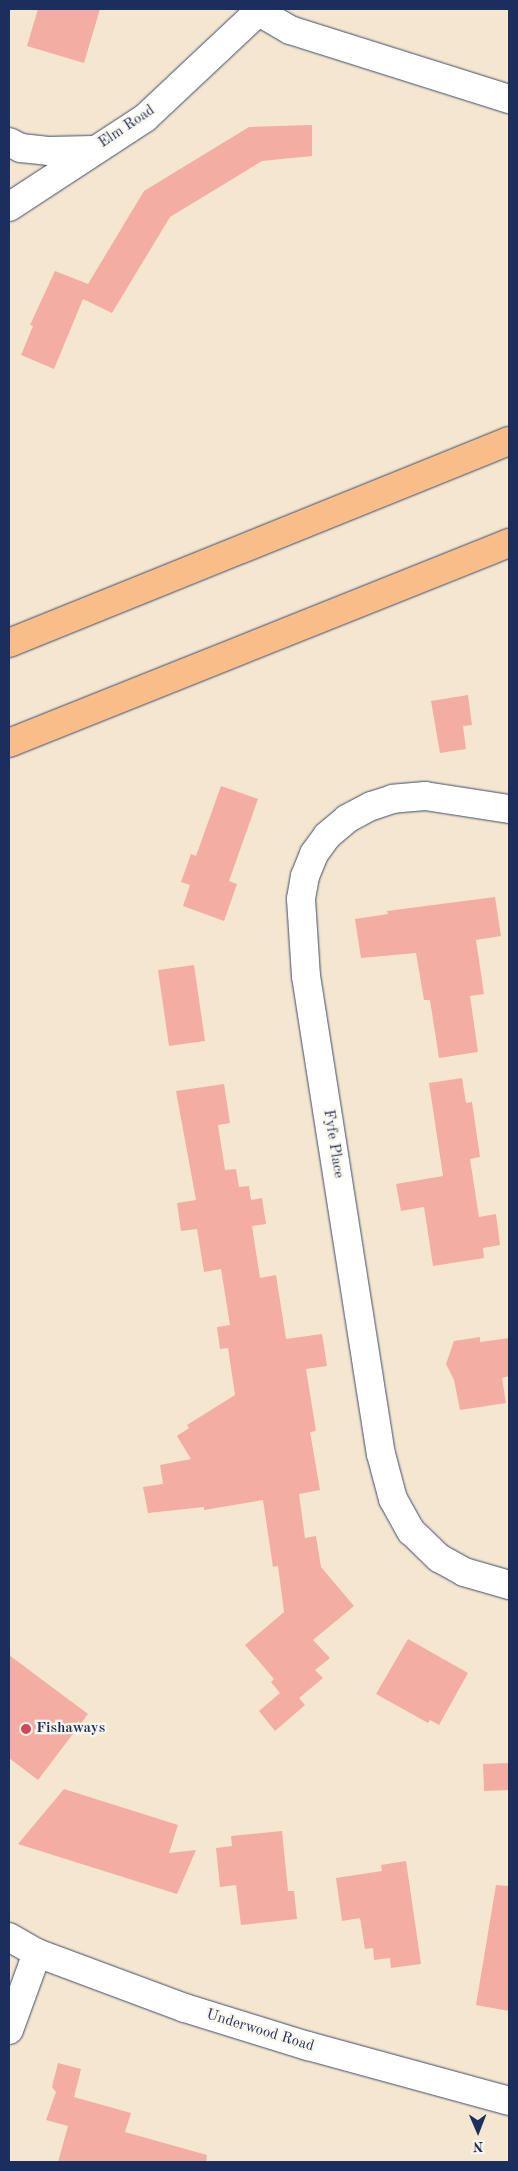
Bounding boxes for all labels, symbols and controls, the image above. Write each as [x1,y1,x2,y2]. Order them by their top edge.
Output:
street label: Elm Road [95,102,159,152]
street label: Fyfe Place [319,1108,347,1180]
place label: Fishaways [36,1720,105,1738]
marker: Fishaways [20,1723,32,1735]
street label: Underwood Road [204,2006,316,2056]
north arrow [453,2106,503,2156]
text: N [473,2139,484,2153]

